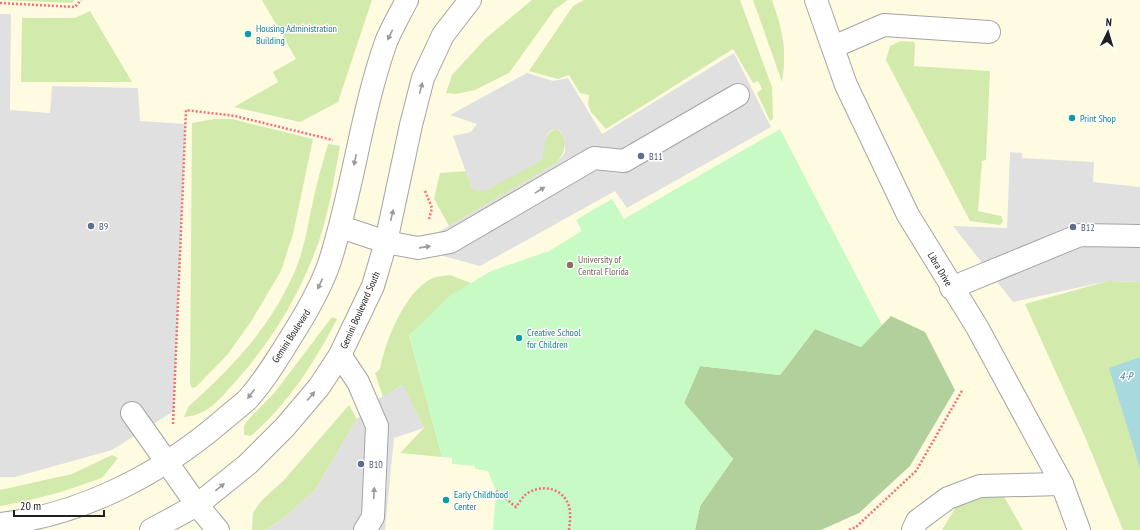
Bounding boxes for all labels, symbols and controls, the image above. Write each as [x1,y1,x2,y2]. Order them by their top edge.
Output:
north arrow [1088,12,1128,52]
text: N [1105,15,1112,29]
place label: Housing Administration Building [256,22,337,47]
marker: Housing Administration Building [243,29,253,39]
one-way arrow [387,29,393,40]
one-way arrow [418,82,424,94]
place label: Print Shop [1080,112,1116,125]
marker: Print Shop [1067,113,1077,123]
place label: B11 [649,150,663,163]
marker: B11 [636,151,646,161]
one-way arrow [352,154,358,166]
one-way arrow [534,186,546,193]
one-way arrow [390,209,396,221]
place label: B9 [99,220,108,233]
marker: B9 [86,221,96,231]
place label: B12 [1081,221,1095,234]
marker: B12 [1068,222,1078,232]
one-way arrow [418,244,431,250]
street label: Libra Drive [925,249,955,289]
place label: University of Central Florida [578,253,629,278]
marker: University of Central Florida [565,260,575,270]
street label: Gemini Boulevard South [337,269,383,351]
one-way arrow [317,279,323,290]
street label: Gemini Boulevard [269,307,313,365]
place label: Creative School for Children [527,326,581,351]
marker: Creative School for Children [514,333,524,343]
water label: 4-P [1119,369,1135,383]
one-way arrow [247,389,255,399]
one-way arrow [307,390,316,401]
place label: B10 [369,458,383,471]
marker: B10 [356,459,366,469]
one-way arrow [214,483,225,492]
one-way arrow [371,487,378,499]
place label: Early Childhood Center [454,488,508,513]
scale bar [14,492,104,518]
marker: Early Childhood Center [441,495,451,505]
text: 20 m [20,498,41,513]

